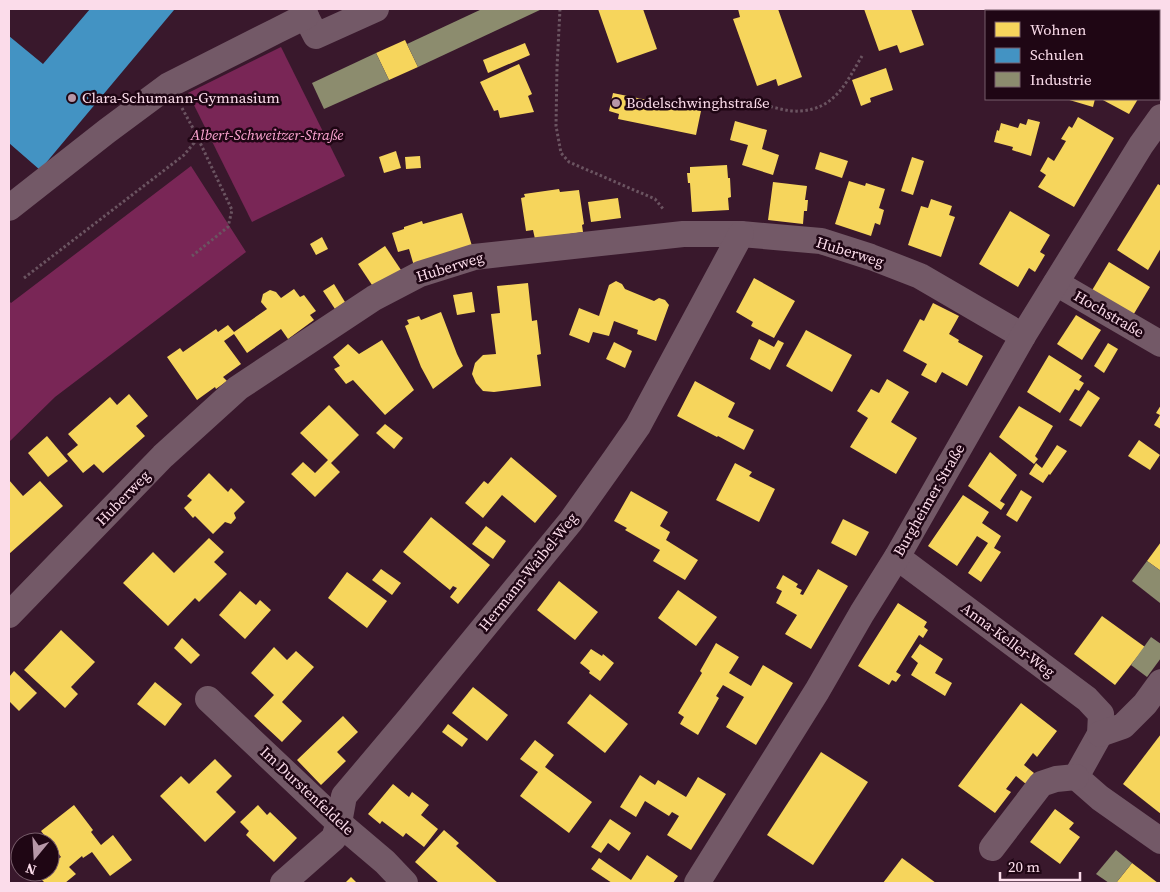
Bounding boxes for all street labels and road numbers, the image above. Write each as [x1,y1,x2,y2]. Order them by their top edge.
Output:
street label: Huberweg [814,231,887,272]
street label: Huberweg [413,246,486,287]
street label: Hochstraße [1070,285,1148,342]
street label: Burgheimer Straße [888,439,969,560]
street label: Huberweg [91,465,155,530]
street label: Hermann-Waibel-Weg [473,508,582,635]
street label: Anna-Keller-Weg [957,597,1060,682]
street label: Im Durstenfeldele [256,742,359,840]

